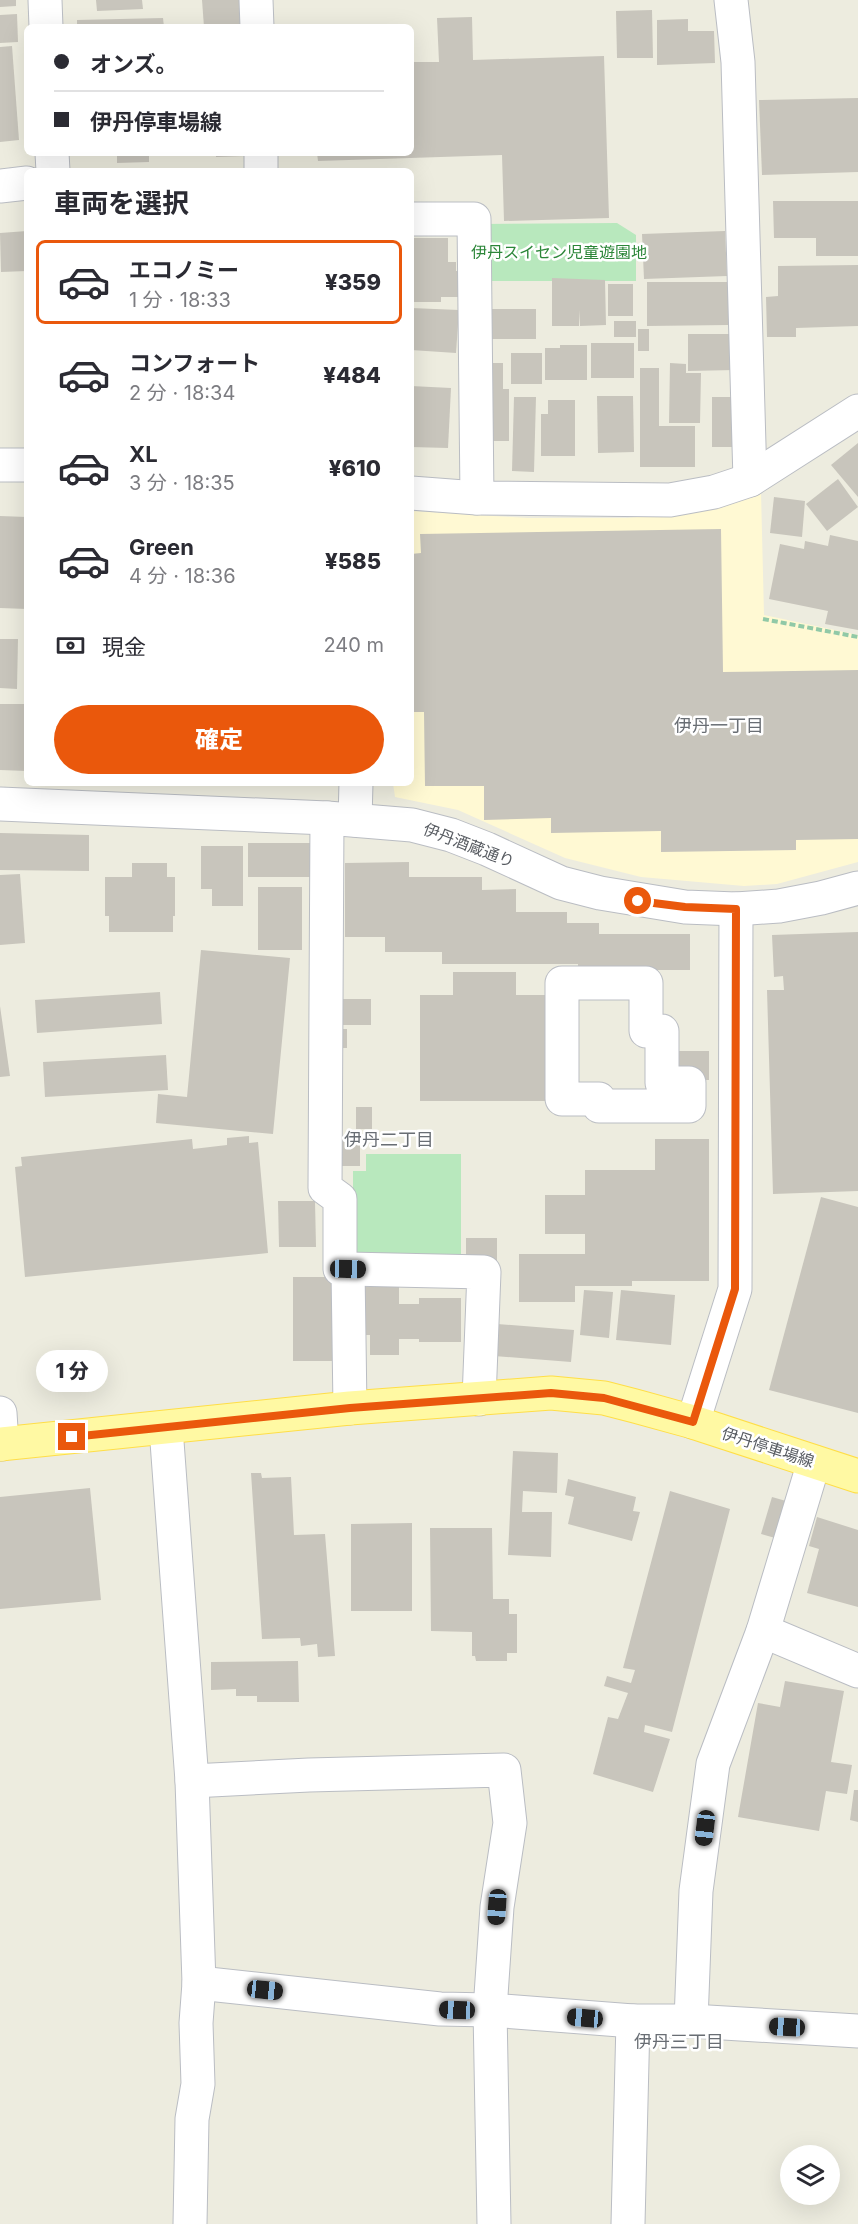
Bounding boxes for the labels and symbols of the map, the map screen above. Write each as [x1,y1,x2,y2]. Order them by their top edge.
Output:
park label: 伊丹スイセン児童遊園地 [471,242,647,262]
district label: 伊丹一丁目 [674,715,764,736]
street label: 伊丹酒蔵通り [421,818,517,872]
route start [624,887,651,914]
district label: 伊丹二丁目 [344,1129,434,1150]
car [330,1260,366,1278]
callout: 1 分 [36,1350,108,1392]
route end [58,1423,85,1450]
street label: 伊丹停車場線 [719,1423,817,1471]
car [694,1809,716,1847]
car [487,1888,507,1926]
car [246,1979,284,2001]
car [439,2000,475,2020]
car [566,2007,604,2029]
car [769,2017,805,2037]
district label: 伊丹三丁目 [634,2031,724,2052]

